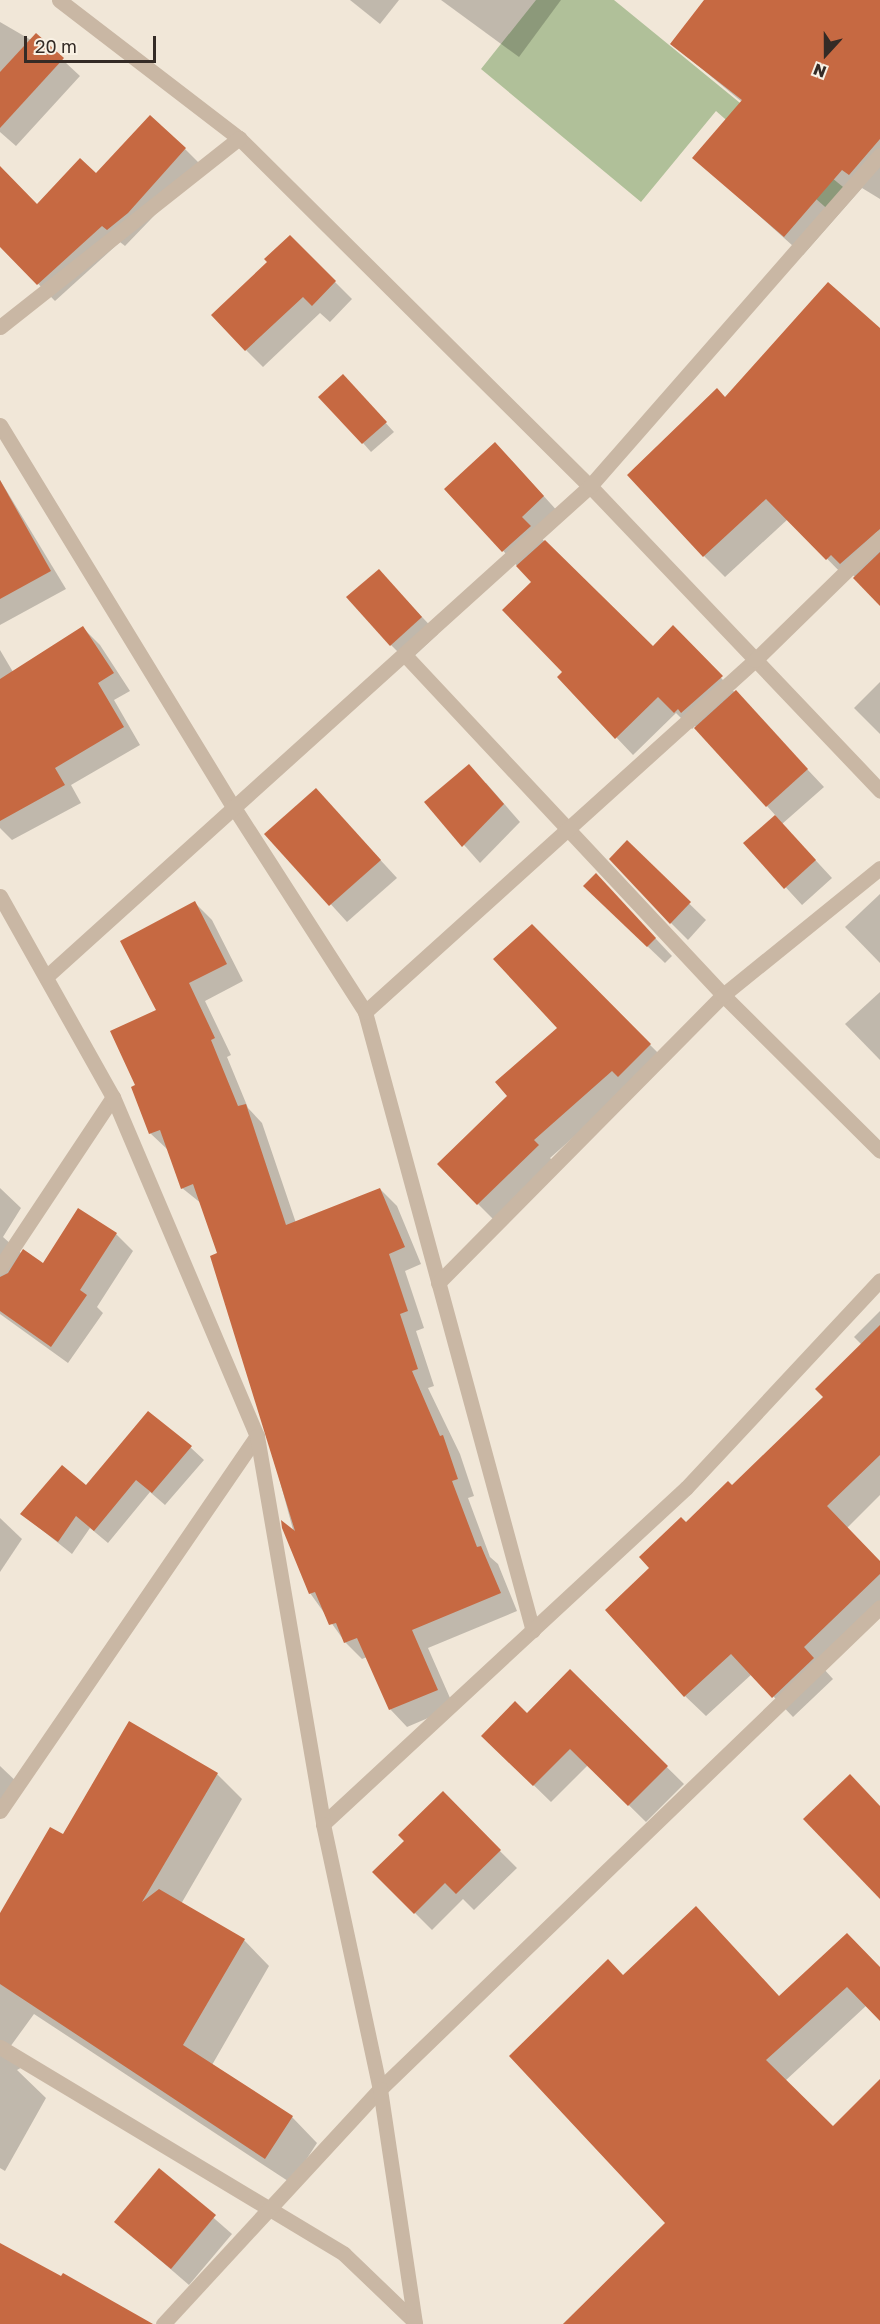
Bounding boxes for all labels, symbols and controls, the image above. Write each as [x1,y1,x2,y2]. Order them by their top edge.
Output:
scale bar [27,24,159,62]
north arrow [796,24,856,84]
text: 20 m [35,35,77,57]
text: N [810,59,829,82]

